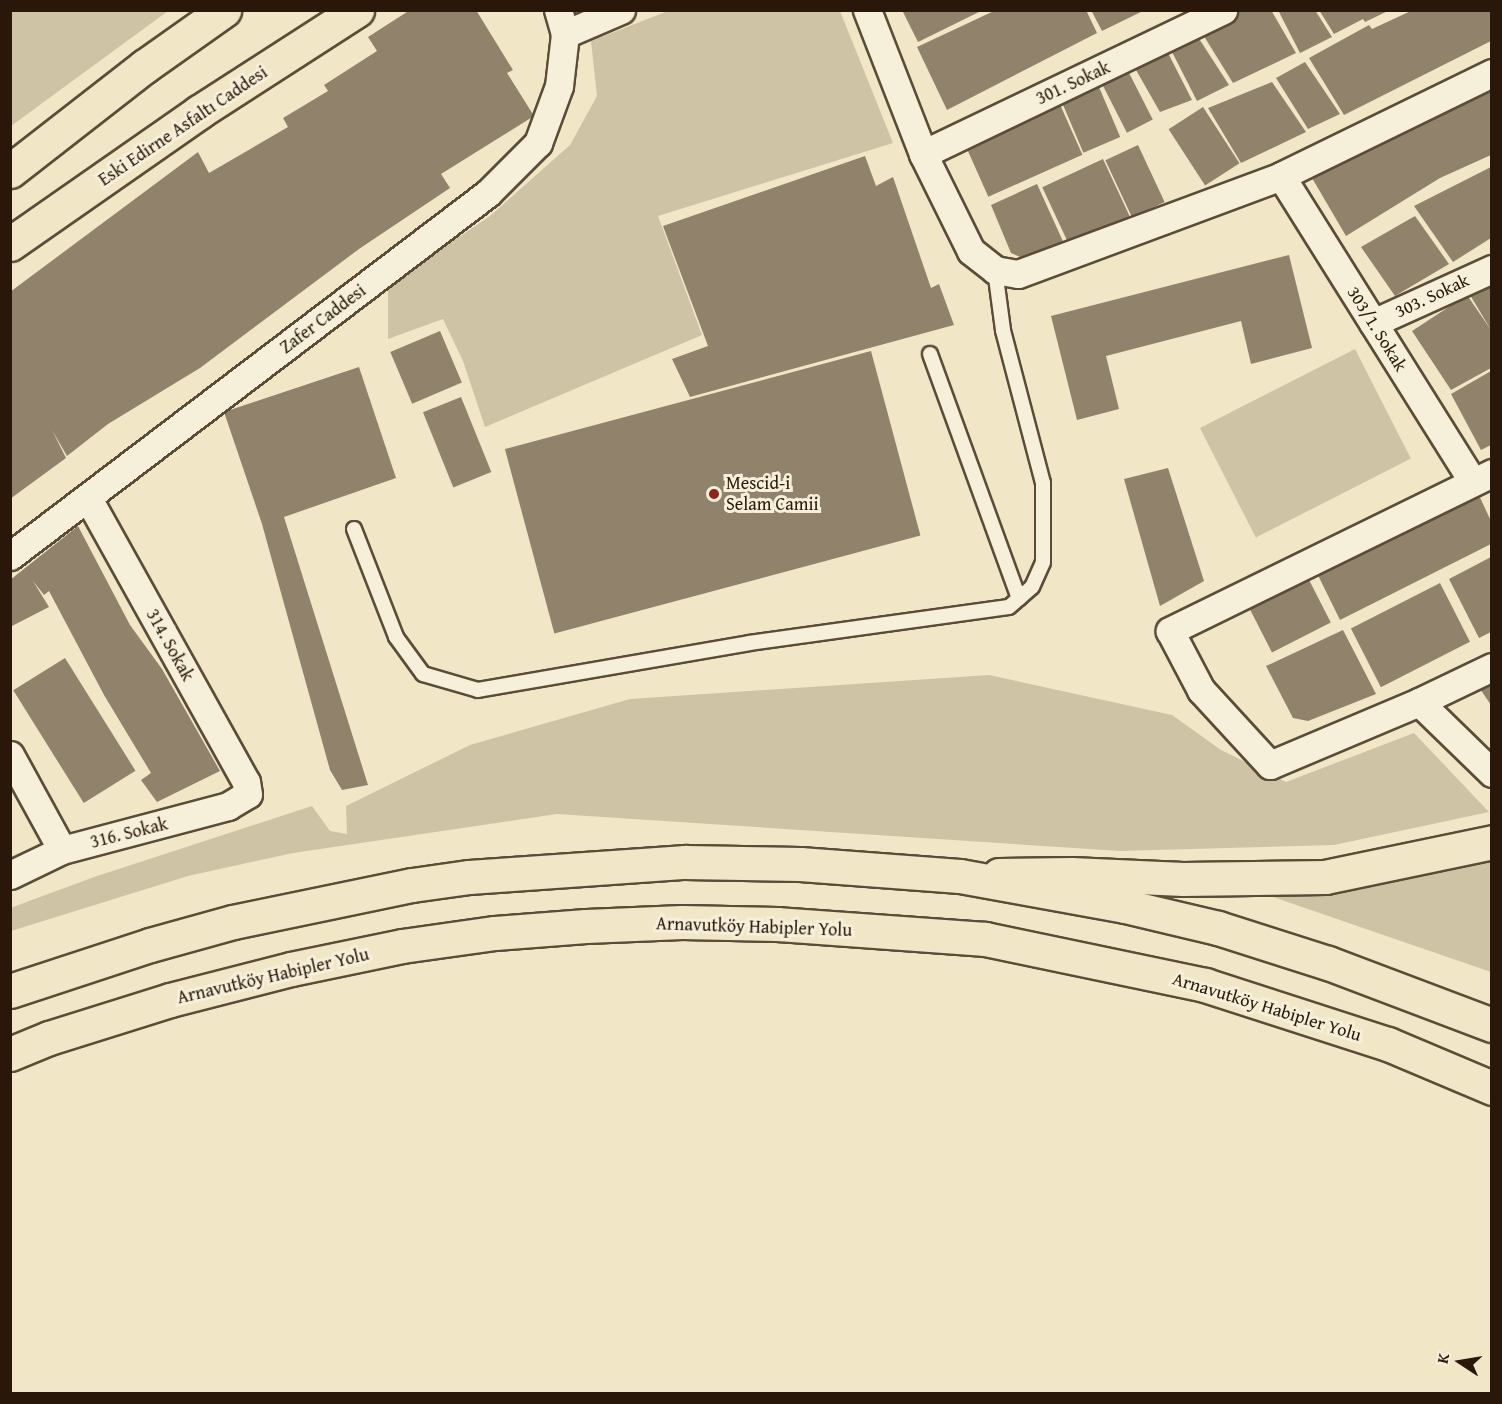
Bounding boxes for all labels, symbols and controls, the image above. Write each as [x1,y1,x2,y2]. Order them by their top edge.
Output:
street label: 301. Sokak [1033,56,1113,110]
street label: Eski Edirne Asfaltı Caddesi [94,61,272,191]
street label: 303. Sokak [1392,269,1472,323]
street label: Zafer Caddesi [276,280,370,358]
street label: 303/1. Sokak [1342,282,1412,376]
place label: Mescid-i Selam Camii [726,473,819,516]
marker: Mescid-i Selam Camii [707,487,721,501]
street label: 314. Sokak [141,605,199,685]
street label: 316. Sokak [88,813,170,853]
street label: Arnavutköy Habipler Yolu [656,913,852,941]
street label: Arnavutköy Habipler Yolu [175,943,371,1009]
street label: Arnavutköy Habipler Yolu [1170,968,1364,1046]
north arrow [1430,1332,1490,1392]
text: K [1430,1351,1455,1366]

